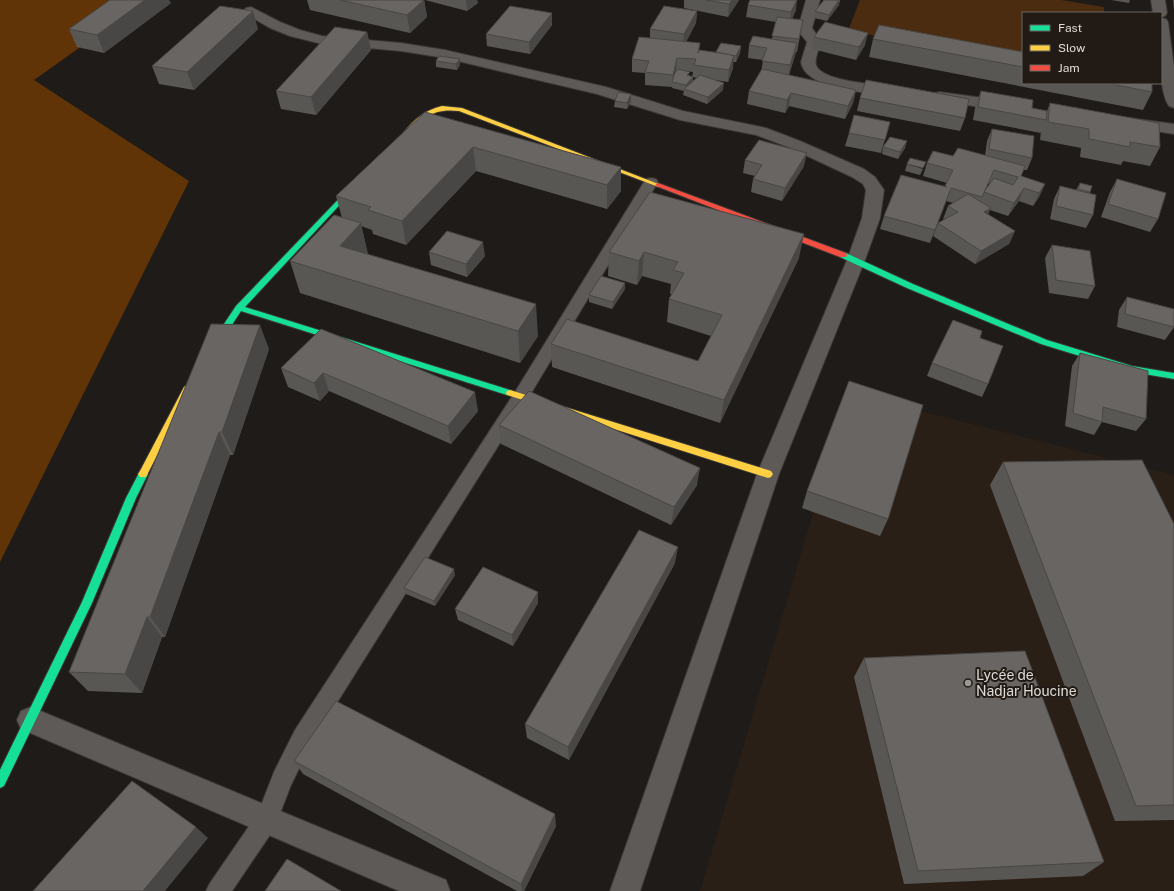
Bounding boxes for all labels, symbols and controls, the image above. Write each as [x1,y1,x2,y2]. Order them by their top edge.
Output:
legend [1022,12,1162,84]
text: Fast [1058,21,1083,35]
text: Slow [1058,41,1086,55]
text: Jam [1058,61,1080,75]
place label: Lycée de Nadjar Houcine [976,667,1077,699]
marker: Lycée de Nadjar Houcine [963,678,973,688]

